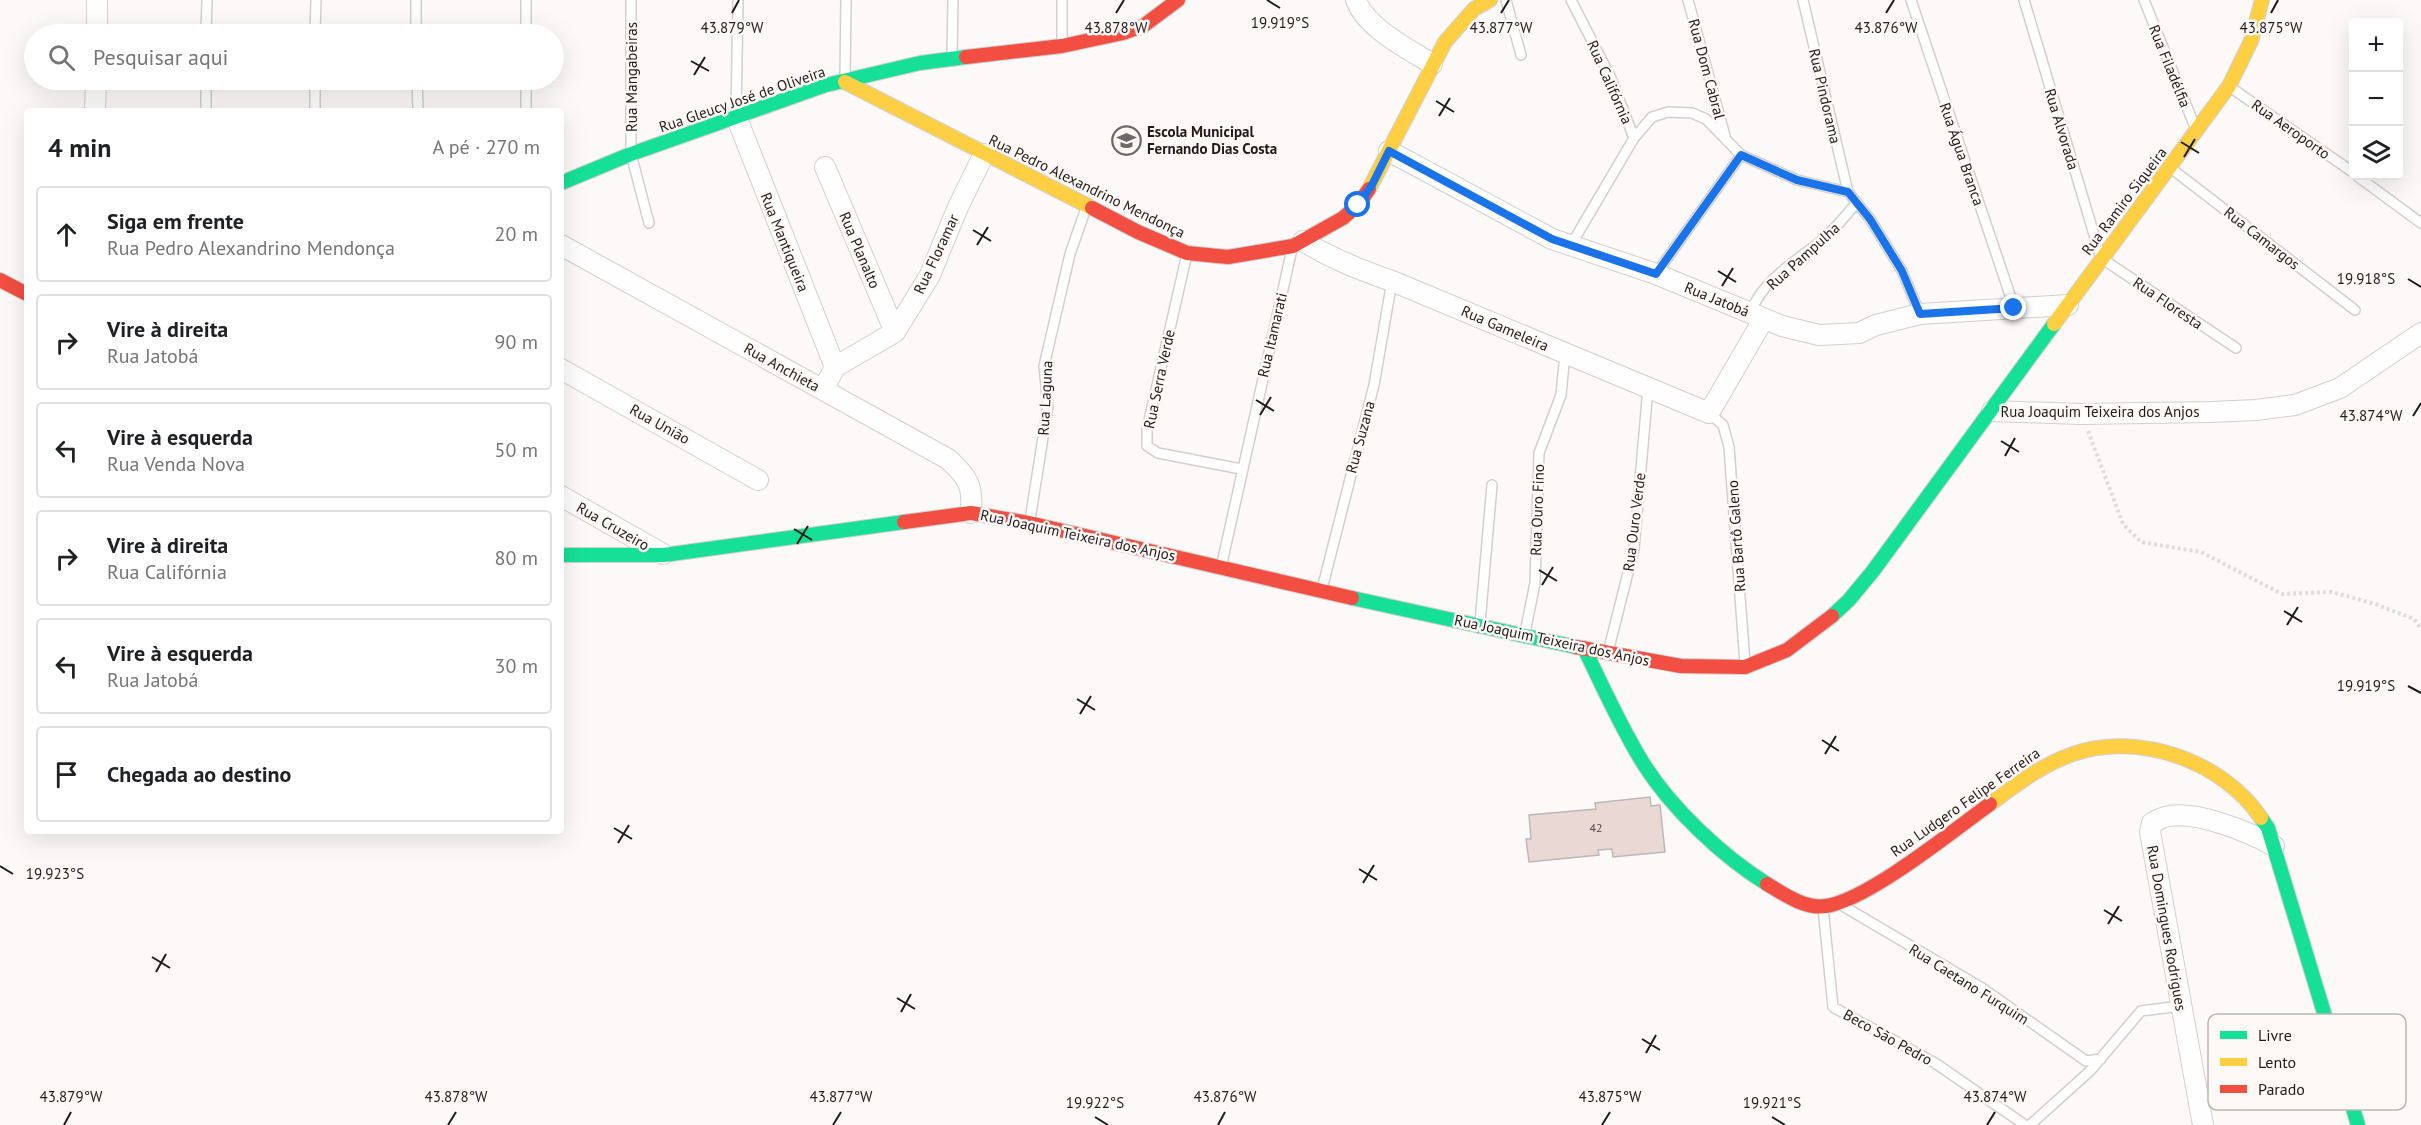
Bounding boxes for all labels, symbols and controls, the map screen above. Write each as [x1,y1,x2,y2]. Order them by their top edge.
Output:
text: 19.919°S [1251,13,1309,32]
street label: Rua Dom Cabral [1684,17,1730,122]
text: 43.879°W [701,18,764,37]
text: 43.878°W [1085,18,1148,37]
text: 43.877°W [1470,18,1533,37]
text: 43.876°W [1855,18,1918,37]
text: 43.875°W [2240,18,2303,37]
map controls [2349,18,2403,180]
button: + [2349,18,2403,72]
street label: Rua Mangabeiras [622,22,641,132]
street label: Rua Filadélfia [2145,22,2195,110]
search box [24,24,564,90]
street label: Rua Califórnia [1583,37,1637,127]
icon: search [45,41,78,74]
text: Pesquisar aqui [93,43,229,71]
street label: Rua Pindorama [1805,47,1845,145]
street label: Rua Gleucy José de Oliveira [656,62,828,136]
button: − [2349,72,2403,126]
street label: Rua Alvorada [2041,86,2083,172]
street label: Rua Aeroporto [2248,95,2334,163]
street label: Rua Água Branca [1935,100,1989,208]
place label: Escola Municipal Fernando Dias Costa [1147,122,1277,158]
school or university icon: Escola Municipal Fernando Dias Costa [1110,124,1142,156]
button: layers [2349,126,2403,180]
street label: Rua Pedro Alexandrino Mendonça [986,130,1188,242]
text: 4 min [48,131,111,164]
text: A pé · 270 m [433,134,540,160]
street label: Rua Ramiro Siqueira [2077,143,2171,259]
street label: Rua Mantiqueira [756,190,814,294]
route start [1344,191,1370,217]
street label: Rua Camargos [2220,202,2304,274]
text: Siga em frente [107,207,244,235]
street label: Rua Planalto [835,209,885,291]
street label: Rua Floramar [909,211,963,297]
icon: ahead [50,218,83,251]
street label: Rua Pampulha [1762,218,1844,294]
text: 20 m [495,221,538,247]
text: Rua Pedro Alexandrino Mendonça [107,235,395,261]
text: 19.918°S [2337,269,2395,288]
street label: Rua Floresta [2130,273,2206,333]
street label: Rua Jatobá [1682,277,1752,321]
street label: Rua Itamarati [1253,291,1291,379]
route end [2000,294,2026,320]
street label: Rua Gameleira [1458,301,1552,355]
text: Vire à direita [107,315,228,343]
icon: right [50,326,83,359]
street label: Rua Serra Verde [1139,328,1179,430]
text: 90 m [495,329,538,355]
street label: Rua Anchieta [741,338,823,396]
text: Rua Jatobá [107,343,198,369]
street label: Rua Laguna [1034,360,1056,436]
street label: Rua Suzana [1341,399,1379,475]
street label: Rua União [627,400,693,448]
street label: Rua Joaquim Teixeira dos Anjos [2001,402,2199,421]
text: 43.874°W [2340,406,2403,425]
text: Vire à esquerda [107,423,253,451]
icon: left [50,434,83,467]
text: 50 m [495,437,538,463]
text: Rua Venda Nova [107,451,245,477]
street label: Rua Ouro Fino [1526,464,1548,556]
street label: Rua Ouro Verde [1619,472,1649,572]
street label: Rua Bartô Galeno [1723,480,1749,592]
street label: Rua Cruzeiro [573,498,653,554]
street label: Rua Joaquim Teixeira dos Anjos [979,505,1177,565]
text: Vire à direita [107,531,228,559]
icon: right [50,542,83,575]
text: 80 m [495,545,538,571]
text: Rua Califórnia [107,559,227,585]
street label: Rua Joaquim Teixeira dos Anjos [1453,610,1651,670]
text: Vire à esquerda [107,639,253,667]
icon: left [50,650,83,683]
text: 30 m [495,653,538,679]
text: Rua Jatobá [107,667,198,693]
text: 19.919°S [2337,676,2395,695]
street label: Rua Ludgero Felipe Ferreira [1887,743,2043,861]
icon: arrive [50,758,83,791]
text: Chegada ao destino [107,760,291,788]
house number: 42 [1589,820,1603,835]
street label: Rua Domingues Rodrigues [2143,844,2191,1012]
text: 19.923°S [26,864,84,883]
street label: Rua Caetano Furquim [1906,939,2032,1029]
street label: Beco São Pedro [1840,1005,1936,1069]
legend [2208,1014,2406,1110]
text: Livre [2258,1025,2292,1045]
text: Lento [2258,1052,2296,1072]
text: Parado [2258,1079,2305,1099]
text: 43.879°W [40,1087,103,1106]
text: 43.878°W [425,1087,488,1106]
text: 43.877°W [810,1087,873,1106]
text: 43.876°W [1194,1087,1257,1106]
text: 43.875°W [1579,1087,1642,1106]
text: 43.874°W [1964,1087,2027,1106]
text: 19.922°S [1066,1093,1124,1112]
text: 19.921°S [1743,1093,1801,1112]

